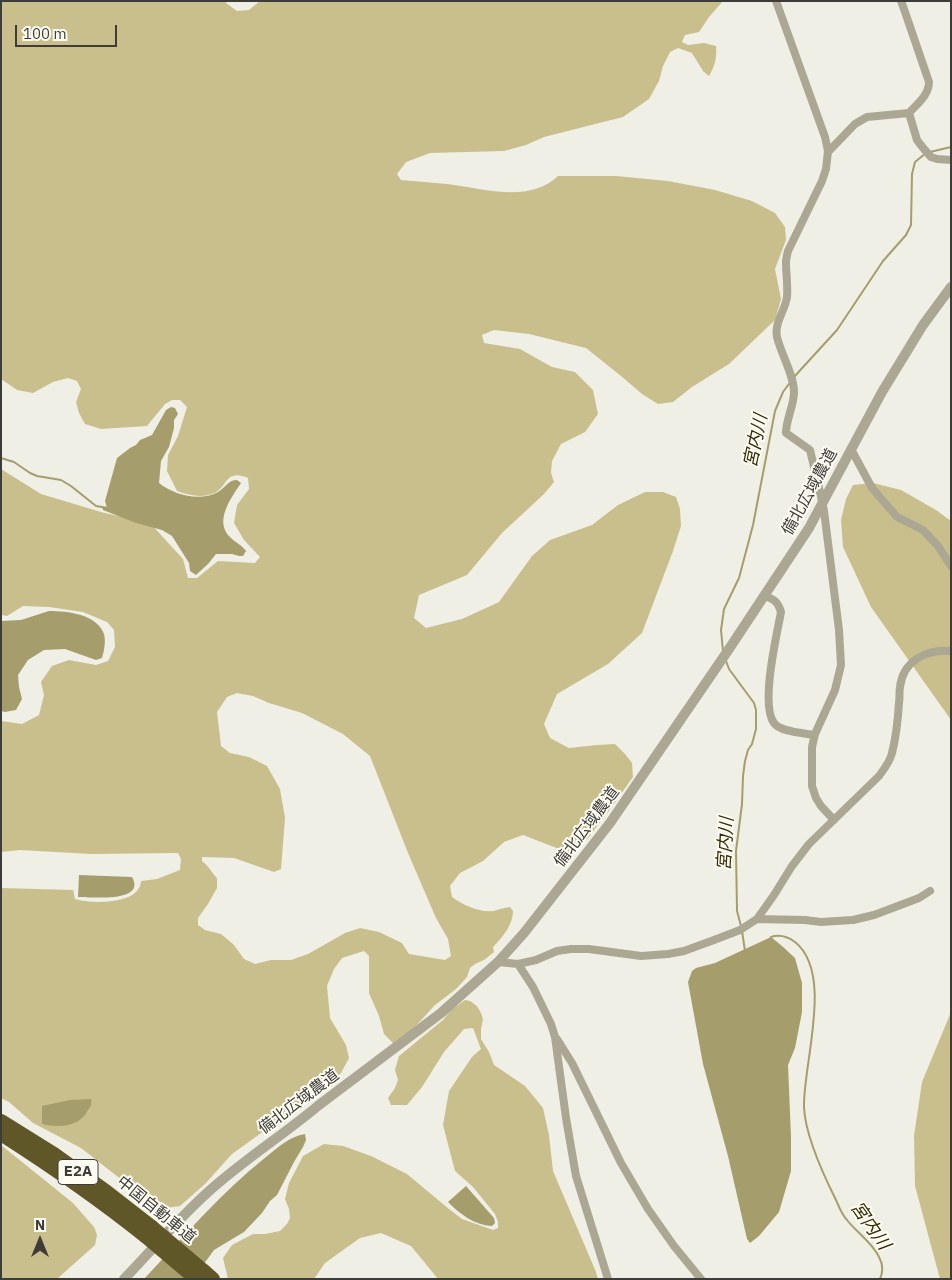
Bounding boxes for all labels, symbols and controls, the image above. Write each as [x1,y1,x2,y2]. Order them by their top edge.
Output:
scale bar [18,15,120,47]
text: 100 m [23,24,67,43]
water label: 宮内川 [740,412,772,470]
street label: 備北広域農道 [778,445,842,539]
street label: 備北広域農道 [550,783,624,871]
water label: 宮内川 [714,816,738,872]
street label: 備北広域農道 [255,1065,343,1139]
road number: E2A [58,1160,98,1184]
street label: 中国自動車道 [113,1172,199,1248]
water label: 宮内川 [846,1198,894,1254]
north arrow [15,1215,65,1265]
text: N [35,1216,45,1234]

